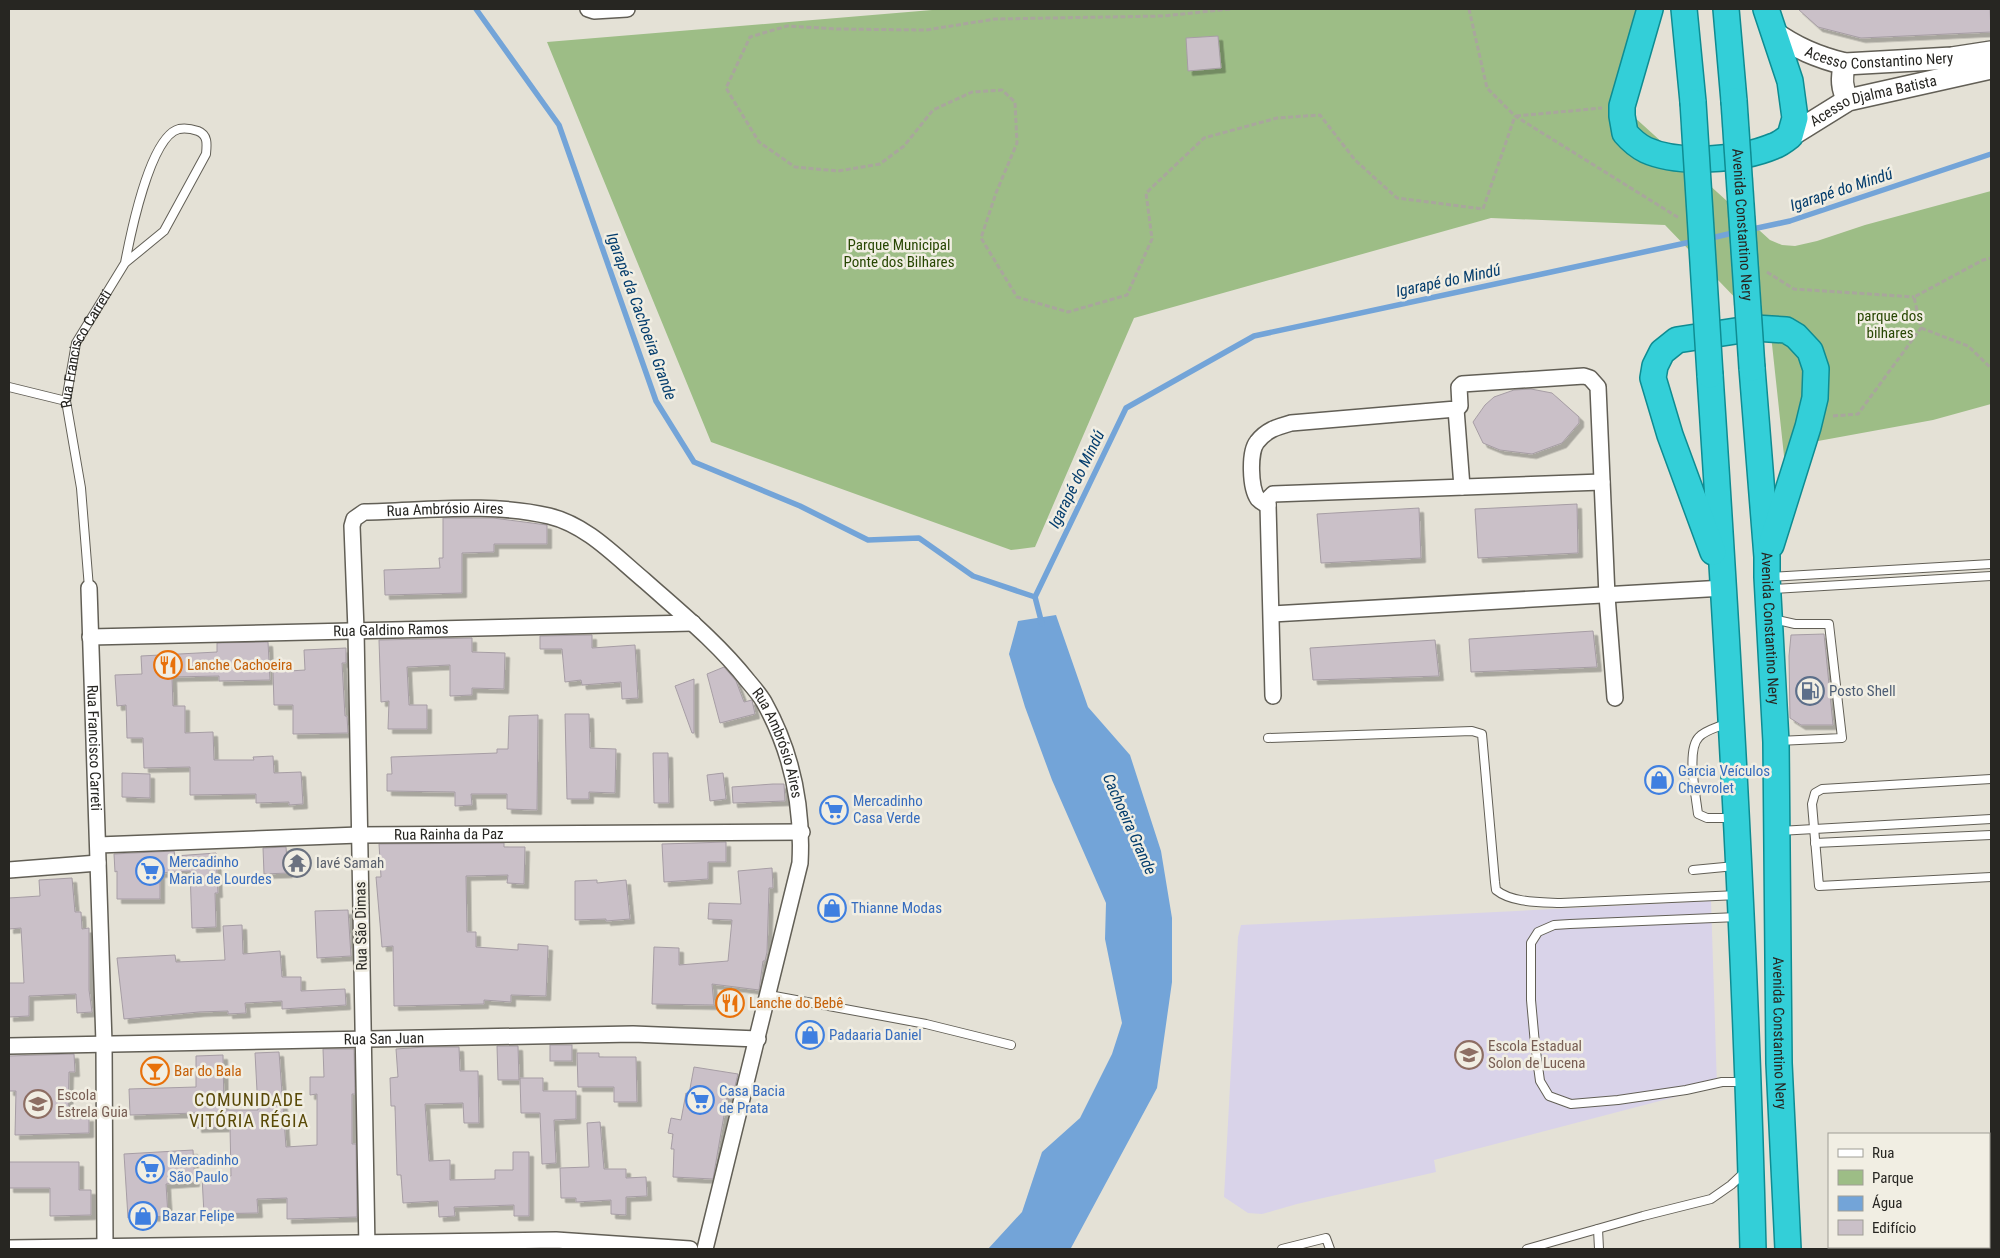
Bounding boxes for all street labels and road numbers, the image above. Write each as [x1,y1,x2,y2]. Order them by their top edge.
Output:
street label: Acesso Constantino Nery [1802,42,1954,73]
street label: Acesso Djalma Batista [1807,71,1938,130]
street label: Avenida Constantino Nery [1728,148,1756,302]
street label: Rua Francisco Carreti [57,286,115,409]
street label: Rua Ambrósio Aires [386,499,504,520]
street label: Avenida Constantino Nery [1758,551,1783,705]
street label: Rua Galdino Ramos [333,620,449,640]
street label: Rua Francisco Carreti [83,684,105,811]
street label: Rua Ambrósio Aires [748,684,806,799]
street label: Rua Rainha da Paz [394,825,504,844]
street label: Rua São Dimas [351,881,371,971]
street label: Avenida Constantino Nery [1769,957,1790,1110]
street label: Rua San Juan [343,1029,424,1049]

